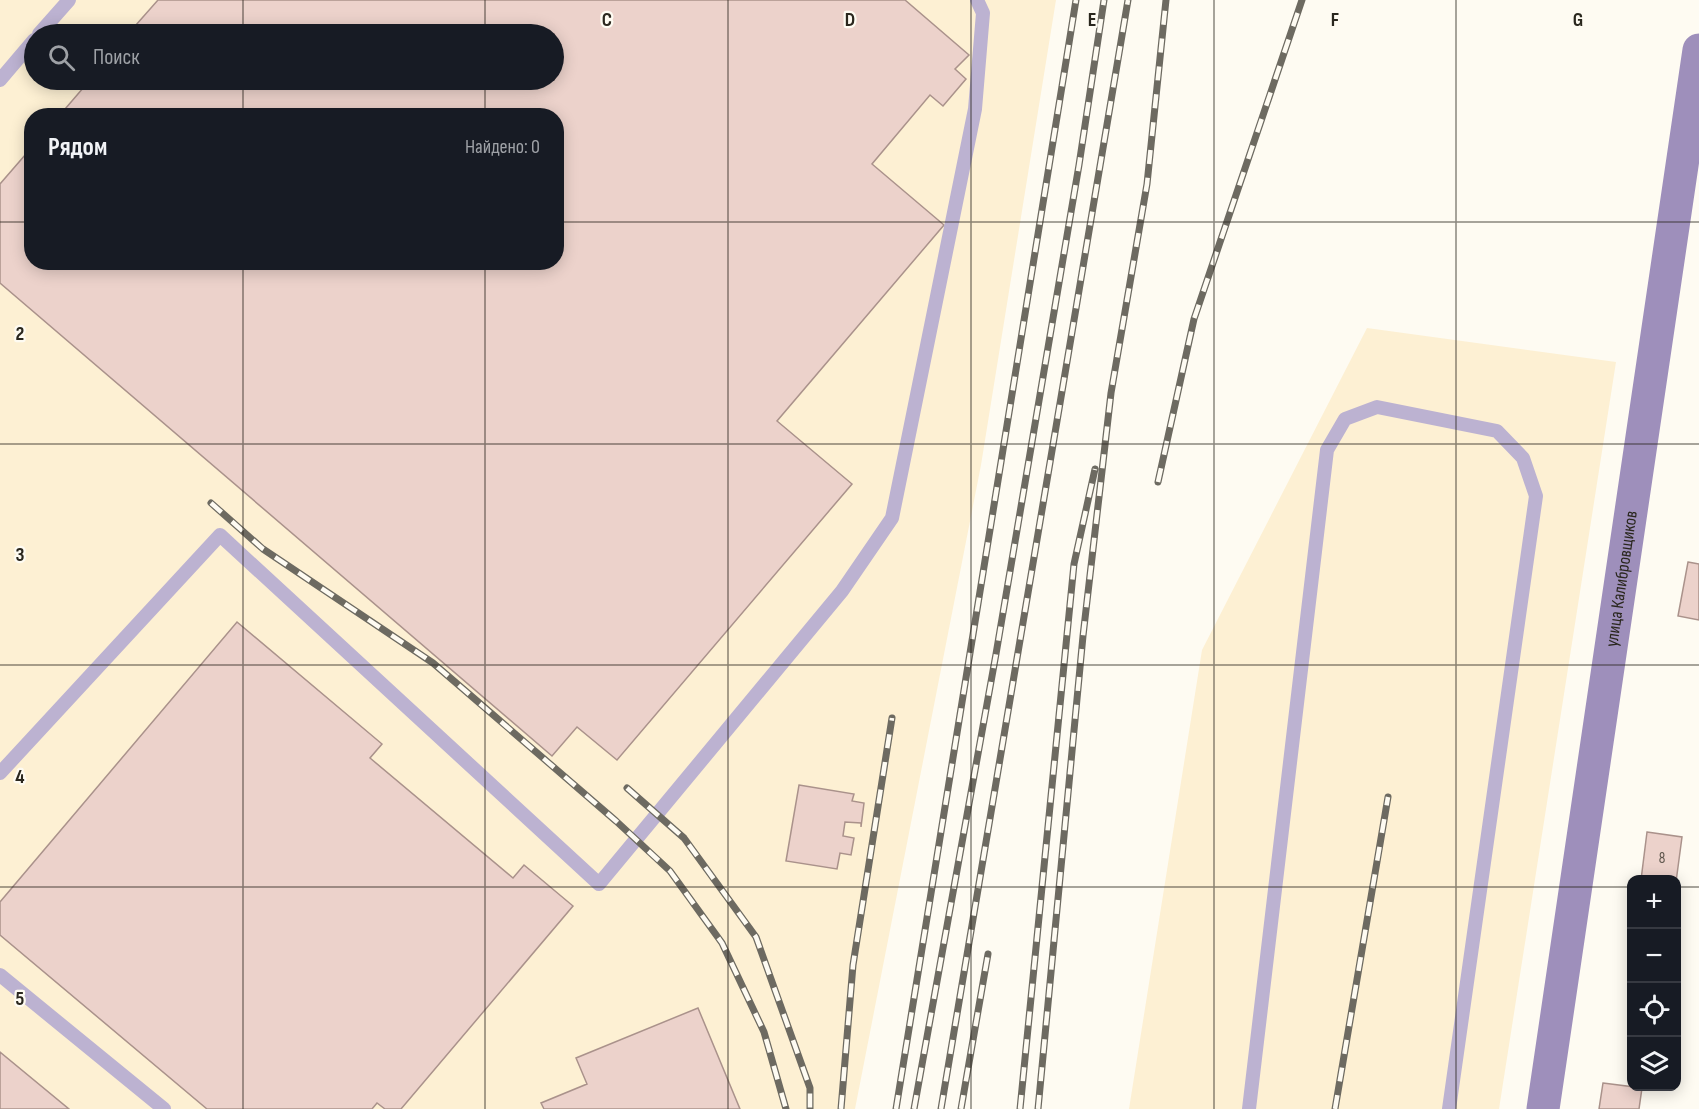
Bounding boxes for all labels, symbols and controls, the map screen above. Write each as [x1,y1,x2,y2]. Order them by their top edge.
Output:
text: C [602,8,612,32]
text: D [845,8,855,32]
text: E [1088,8,1096,32]
text: F [1331,8,1339,32]
text: G [1573,8,1583,32]
search box [24,24,564,90]
icon: search [45,41,78,74]
text: Поиск [93,44,139,71]
text: Рядом [48,132,107,163]
text: Найдено: 0 [465,135,540,159]
text: 2 [16,322,24,346]
street label: улица Калибровщиков [1601,509,1642,648]
text: 3 [16,543,25,567]
text: 4 [15,765,25,789]
house number: 8 [1659,849,1665,868]
map controls [1627,875,1681,1091]
button: + [1627,875,1681,929]
button: − [1627,929,1681,983]
button: locate [1627,983,1681,1037]
text: 5 [16,987,25,1011]
button: layers [1627,1037,1681,1091]

